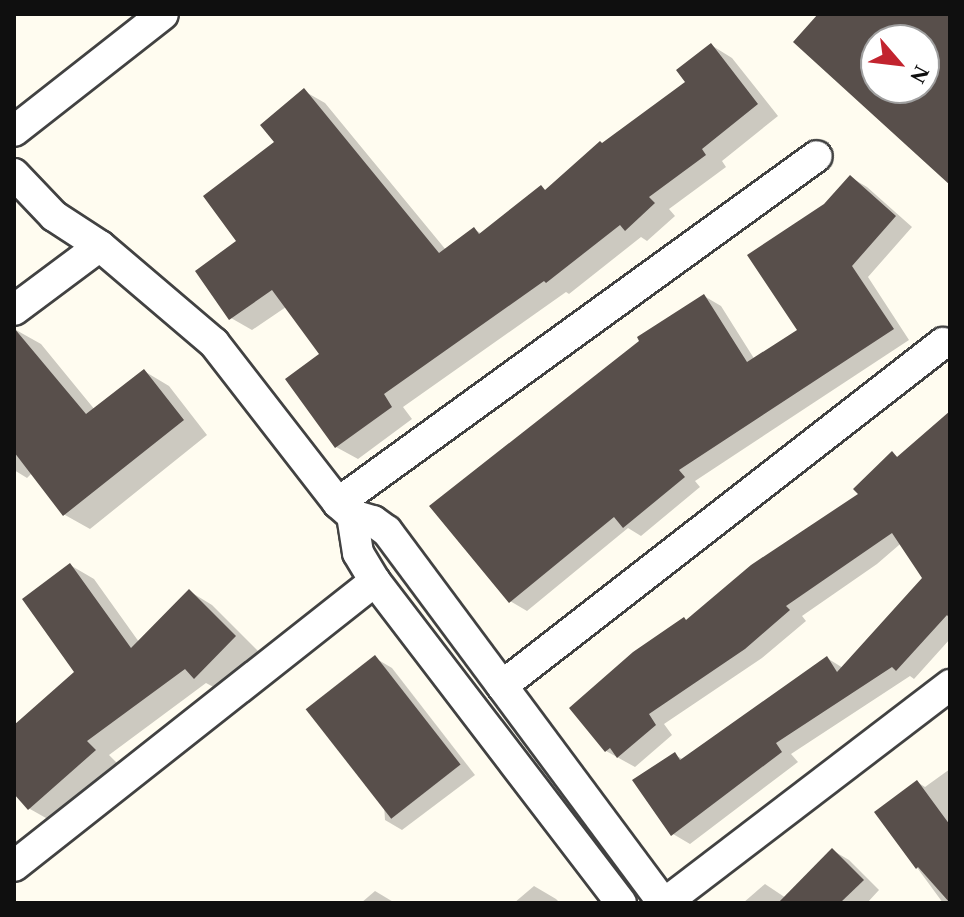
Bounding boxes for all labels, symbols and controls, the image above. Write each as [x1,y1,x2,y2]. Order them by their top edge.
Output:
north arrow [860,24,940,104]
text: N [905,62,935,87]

